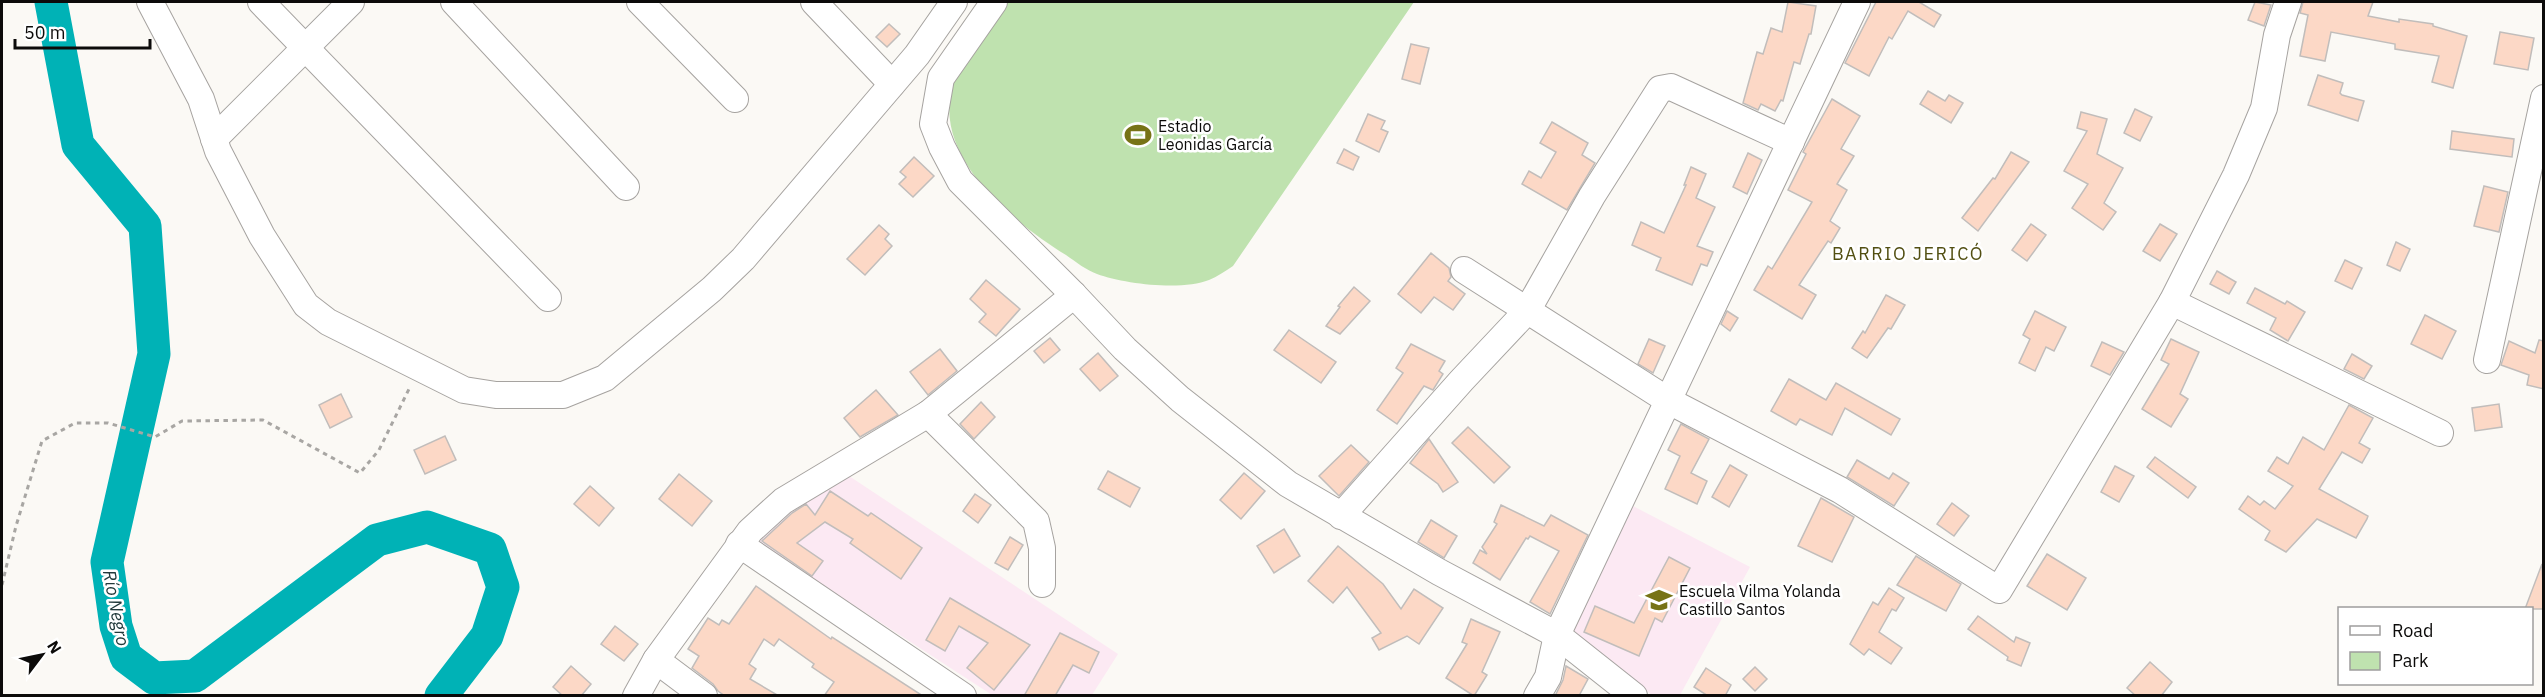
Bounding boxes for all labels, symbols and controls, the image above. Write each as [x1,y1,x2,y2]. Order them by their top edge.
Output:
scale bar [15,12,150,50]
text: 50 m [24,21,66,44]
place label: Estadio Leonidas García [1158,116,1273,154]
sports icon: Estadio Leonidas García [1123,120,1153,150]
district label: BARRIO JERICÓ [1832,242,1984,265]
water label: Río Negro [98,568,135,648]
place label: Escuela Vilma Yolanda Castillo Santos [1679,581,1841,619]
school or university icon: Escuela Vilma Yolanda Castillo Santos [1644,585,1674,615]
legend [2338,607,2533,685]
text: Road [2392,619,2433,642]
north arrow [12,625,72,685]
text: N [43,637,66,657]
text: Park [2392,649,2429,672]

